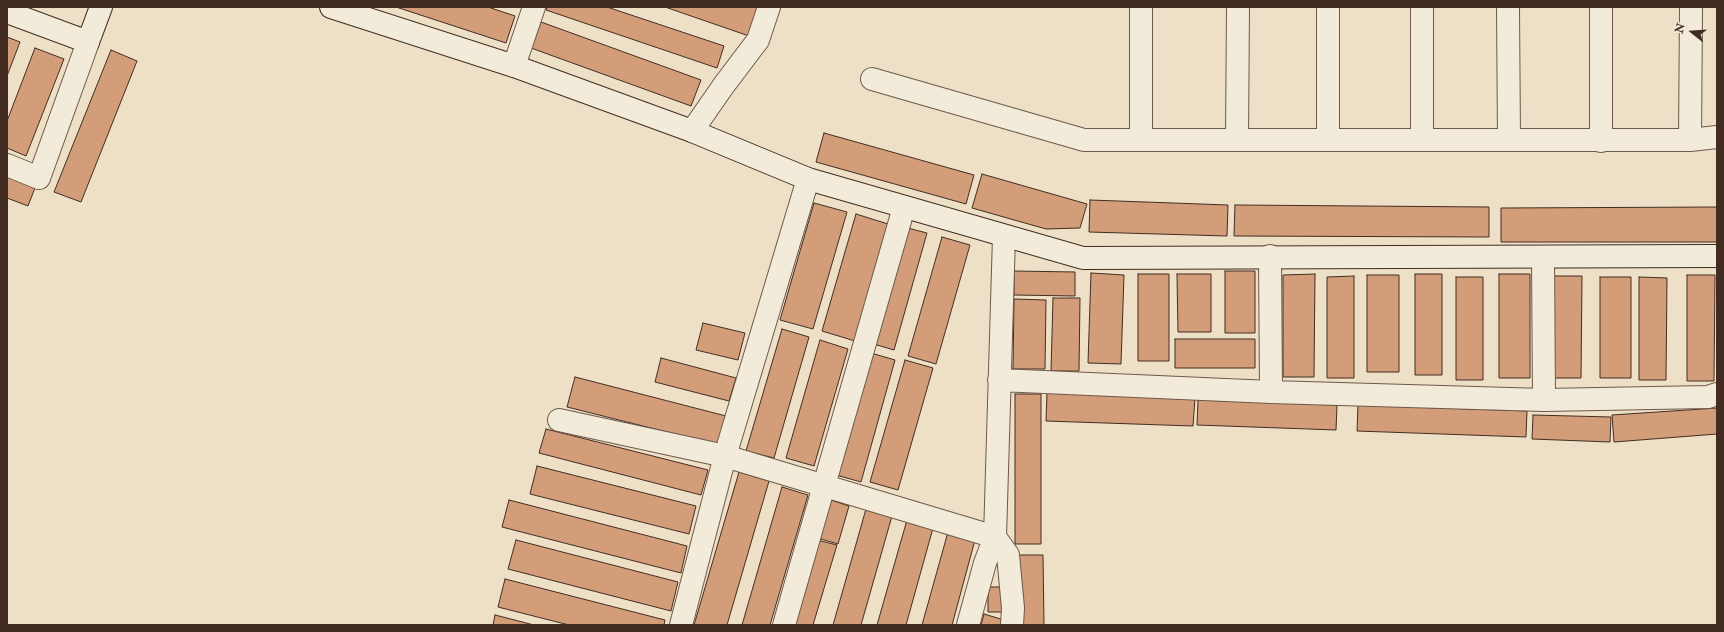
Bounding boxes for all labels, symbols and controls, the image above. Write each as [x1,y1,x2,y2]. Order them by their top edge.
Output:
north arrow [1672,12,1712,52]
text: N [1672,22,1688,35]

